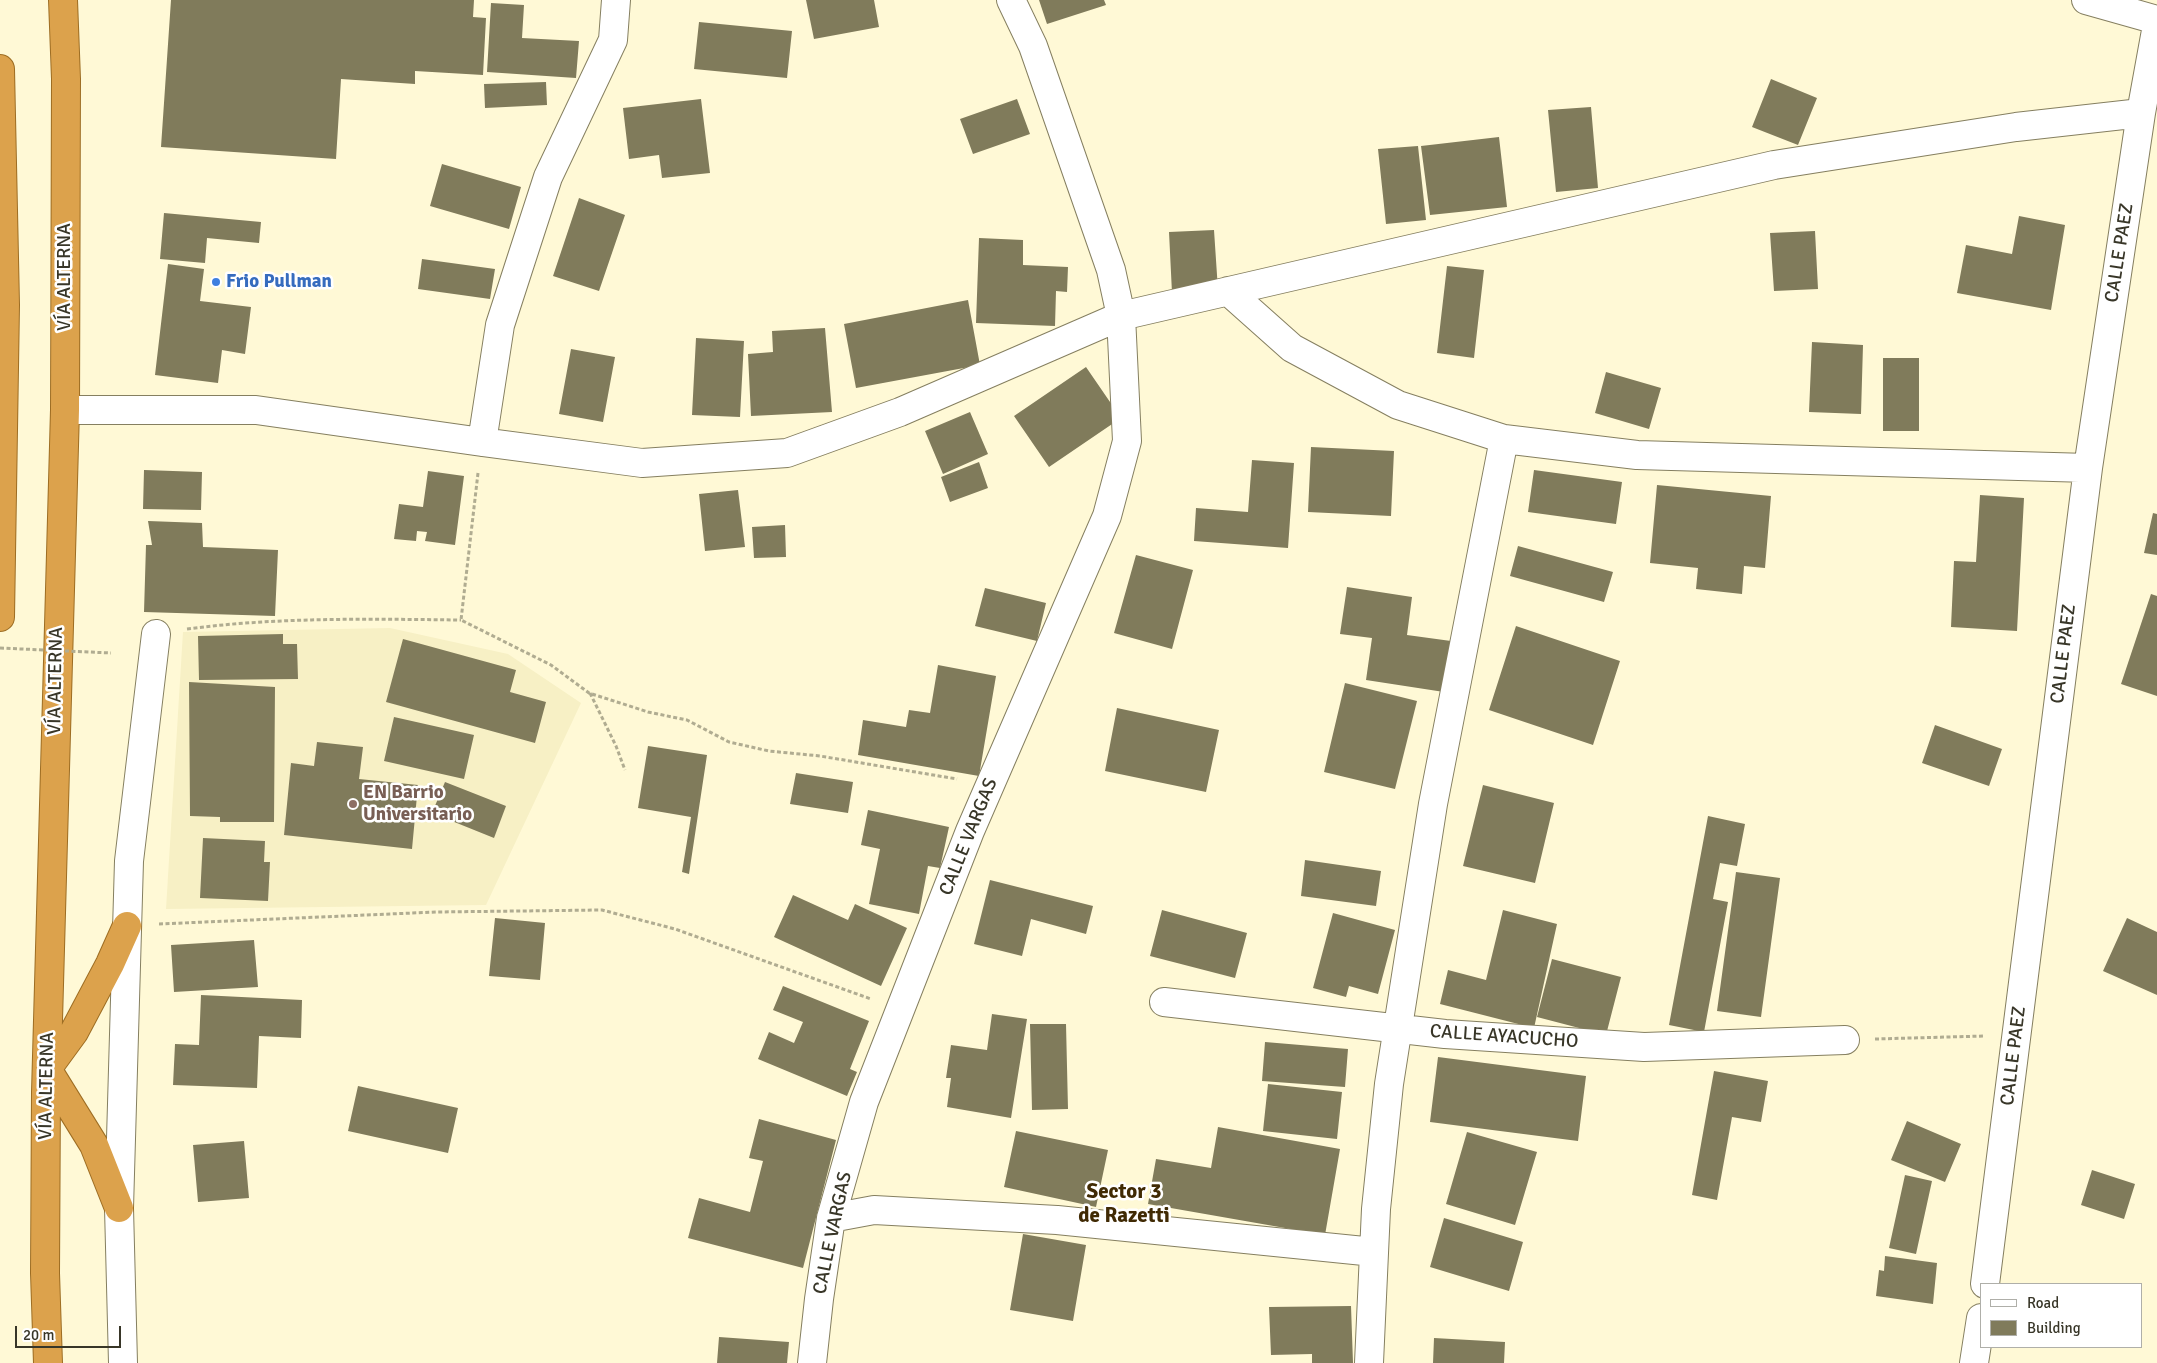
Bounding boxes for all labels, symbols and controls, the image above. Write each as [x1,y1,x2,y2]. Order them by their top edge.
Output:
street label: CALLE PAEZ [2101,202,2139,304]
street label: VÍA ALTERNA [54,223,76,331]
place label: Frio Pullman [226,271,332,293]
marker: Frio Pullman [210,276,222,288]
street label: CALLE PAEZ [2047,603,2081,705]
street label: VÍA ALTERNA [44,627,68,735]
street label: CALLE VARGAS [935,775,1003,899]
place label: EN Barrio Universitario [363,782,472,826]
marker: EN Barrio Universitario [347,798,359,810]
street label: CALLE PAEZ [1997,1005,2031,1107]
street label: CALLE AYACUCHO [1429,1020,1579,1054]
street label: VÍA ALTERNA [35,1032,59,1140]
street label: CALLE VARGAS [809,1170,857,1296]
district label: Sector 3 de Razetti [1078,1179,1170,1229]
legend [1980,1283,2142,1348]
text: Road [2027,1294,2059,1312]
scale bar [18,1316,124,1348]
text: Building [2027,1319,2081,1337]
text: 20 m [23,1326,54,1344]

